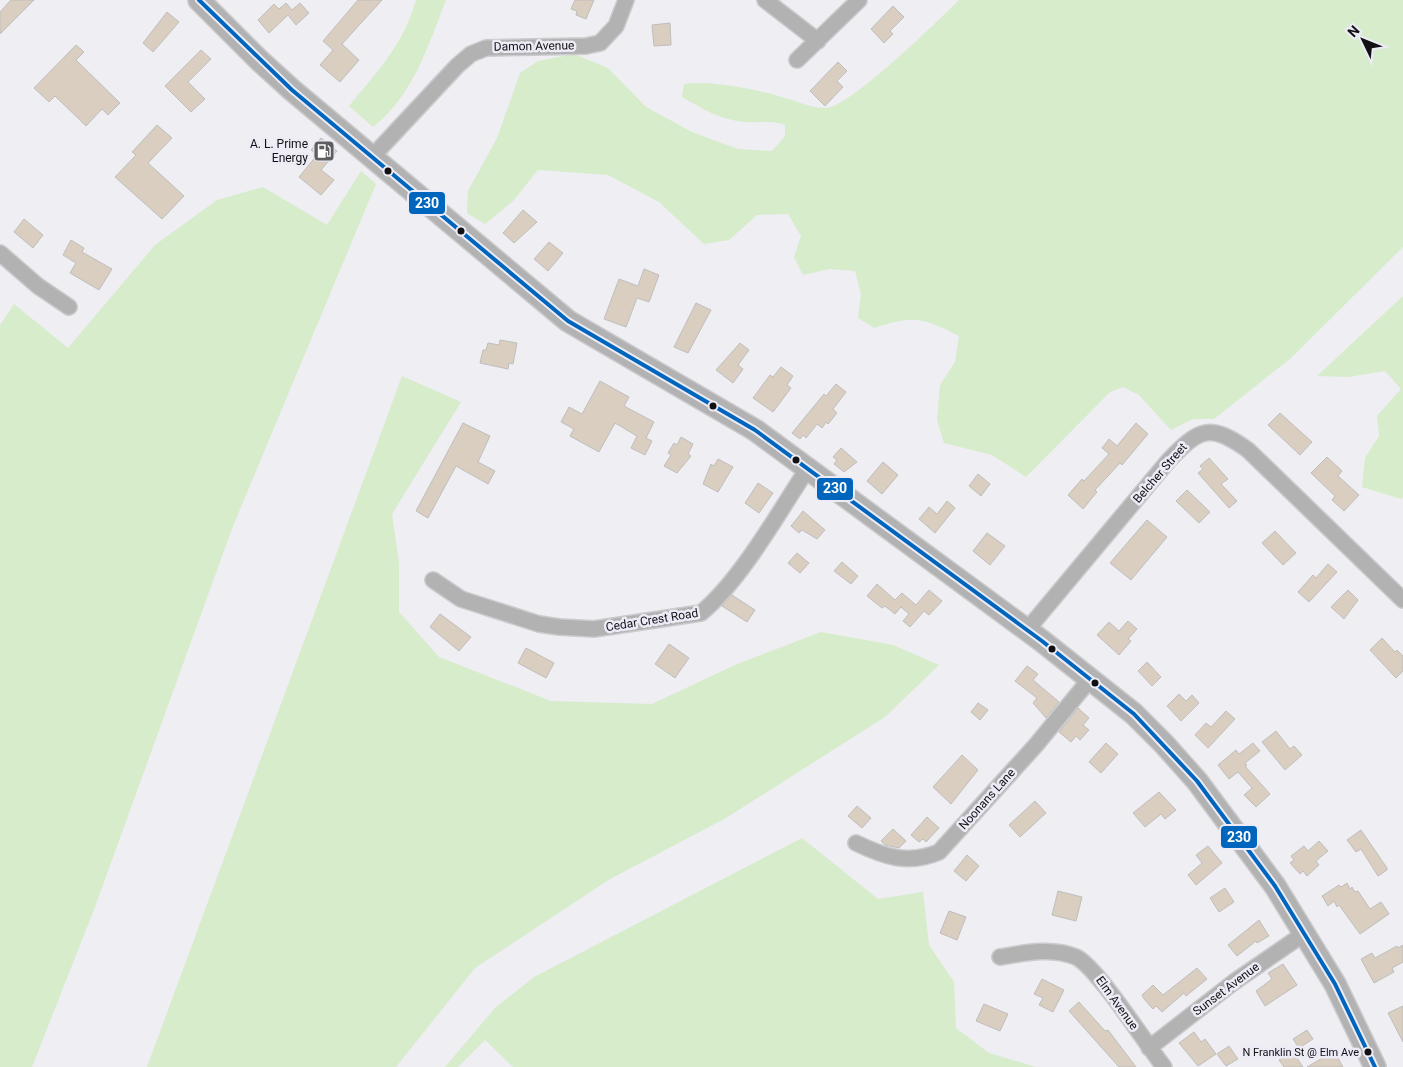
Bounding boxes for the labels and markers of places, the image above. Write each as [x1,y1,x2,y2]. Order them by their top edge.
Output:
place label: A. L. Prime Energy [250,137,308,165]
fuel station icon: A. L. Prime Energy [312,139,336,163]
unlabelled marker [383,166,393,176]
unlabelled marker [456,226,466,236]
unlabelled marker [708,401,718,411]
unlabelled marker [791,455,801,465]
unlabelled marker [1047,644,1057,654]
unlabelled marker [1090,678,1100,688]
place label: N Franklin St @ Elm Ave [1242,1046,1359,1059]
marker: N Franklin St @ Elm Ave [1363,1047,1373,1057]

